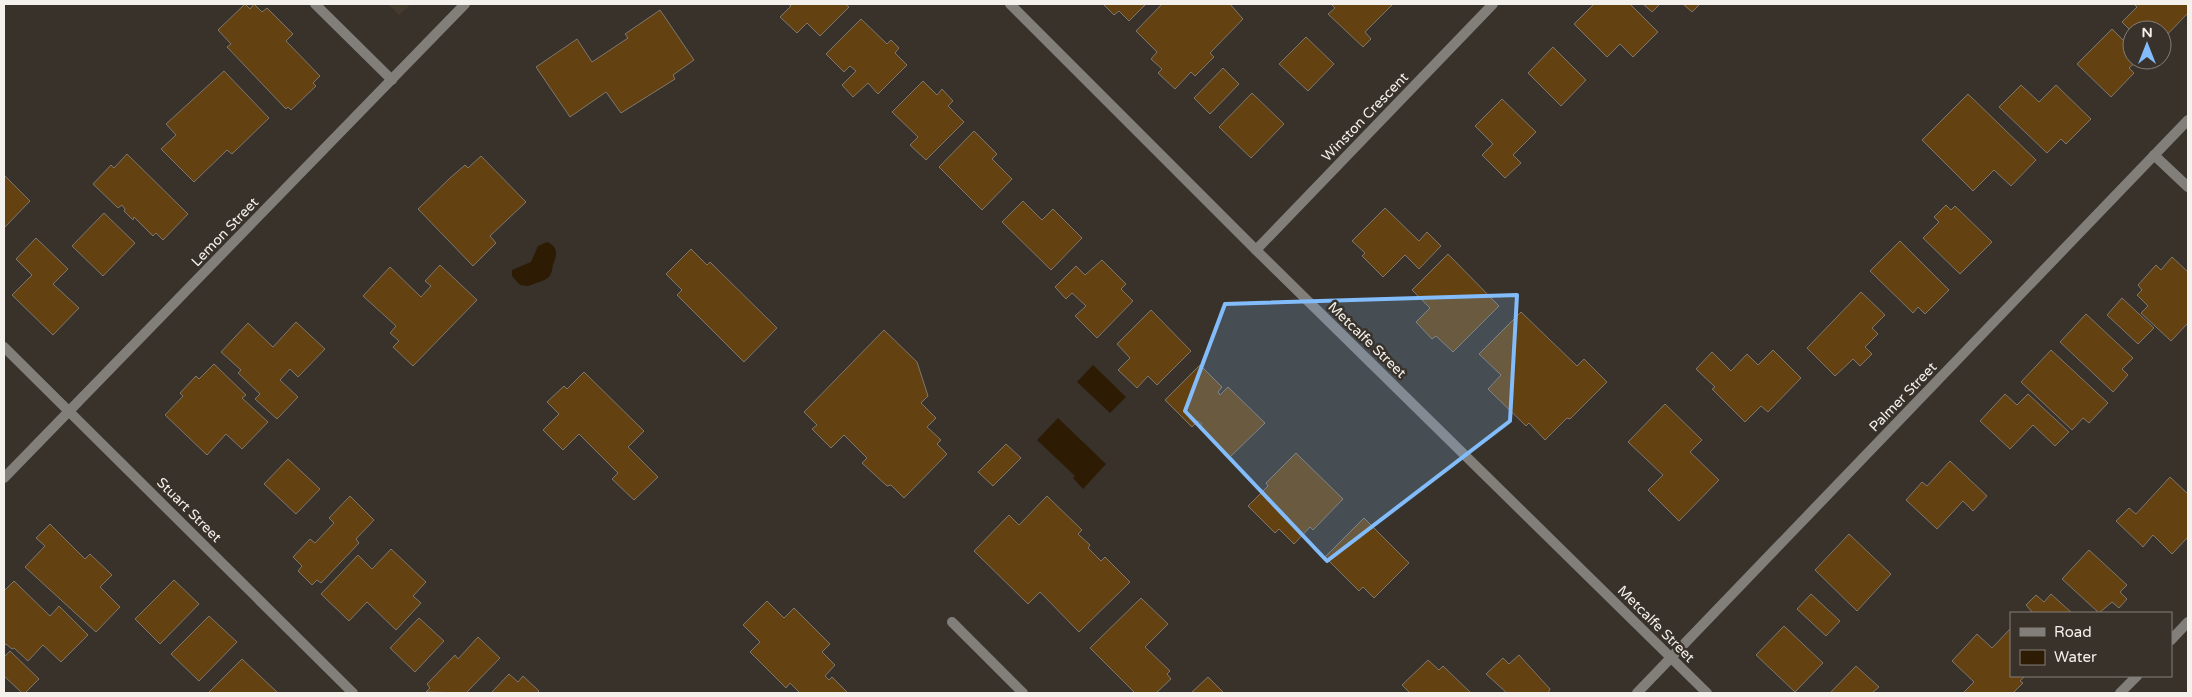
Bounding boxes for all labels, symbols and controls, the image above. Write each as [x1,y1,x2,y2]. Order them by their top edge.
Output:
north arrow [2122,20,2172,70]
text: N [2141,24,2153,41]
street label: Winston Crescent [1318,69,1412,165]
street label: Lemon Street [188,193,263,270]
street label: Metcalfe Street [1324,299,1410,382]
street label: Palmer Street [1866,358,1941,435]
street label: Stuart Street [153,474,225,546]
street label: Metcalfe Street [1614,582,1698,666]
legend [2010,612,2172,677]
text: Road [2054,623,2092,641]
text: Water [2054,648,2097,666]

